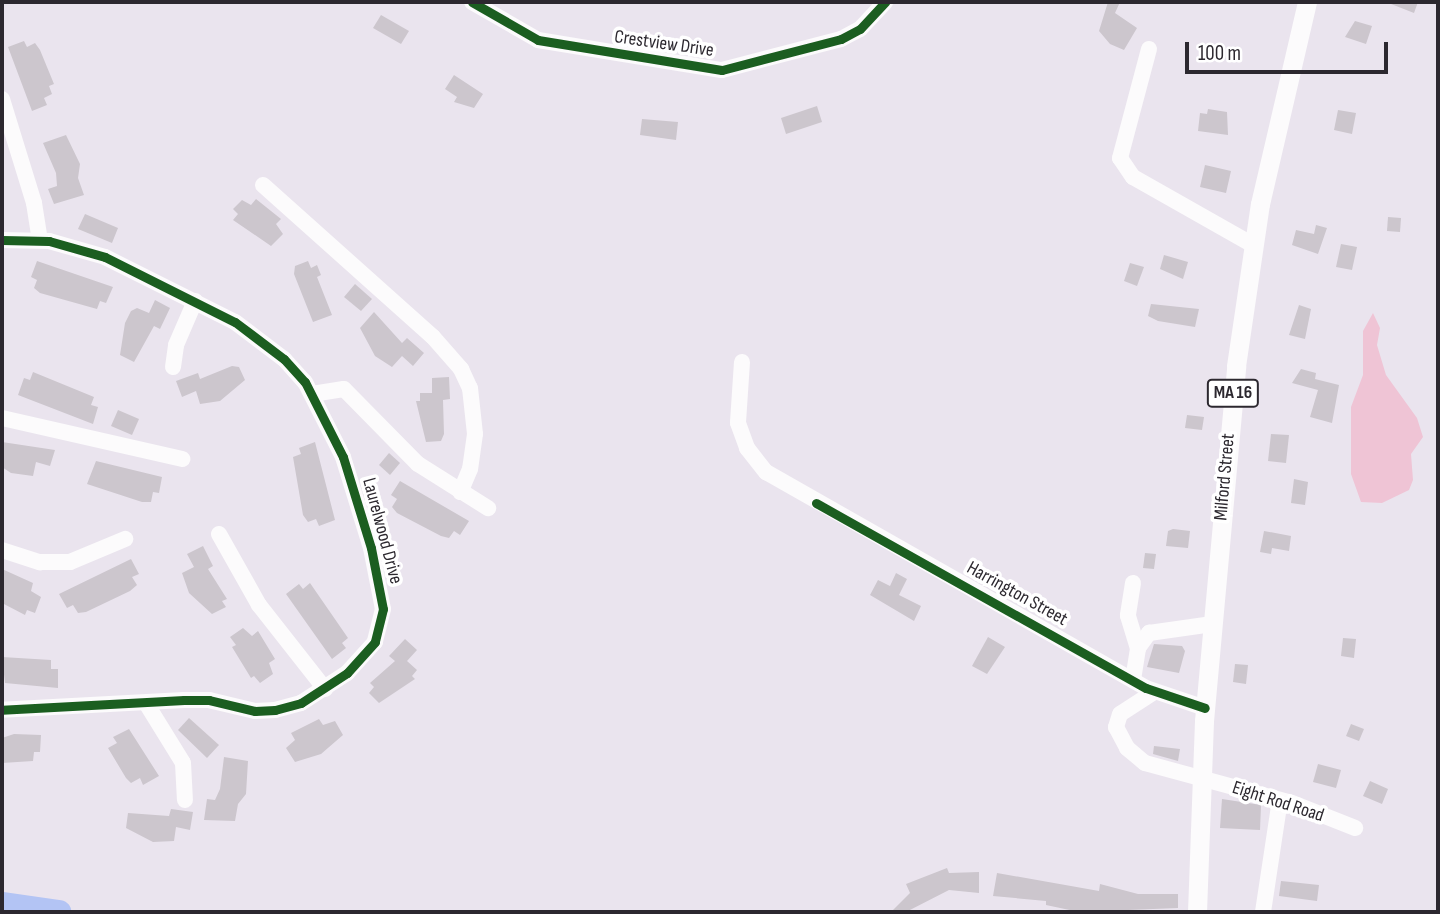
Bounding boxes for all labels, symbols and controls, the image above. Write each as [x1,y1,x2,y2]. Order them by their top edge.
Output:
street label: Crestview Drive [613,26,715,62]
scale bar [1188,28,1391,72]
text: 100 m [1198,41,1241,66]
road number: MA 16 [1207,379,1259,408]
street label: Milford Street [1210,432,1240,522]
street label: Laurelwood Drive [357,475,407,587]
street label: Harrington Street [963,557,1071,631]
street label: Eight Rod Road [1229,776,1327,828]

